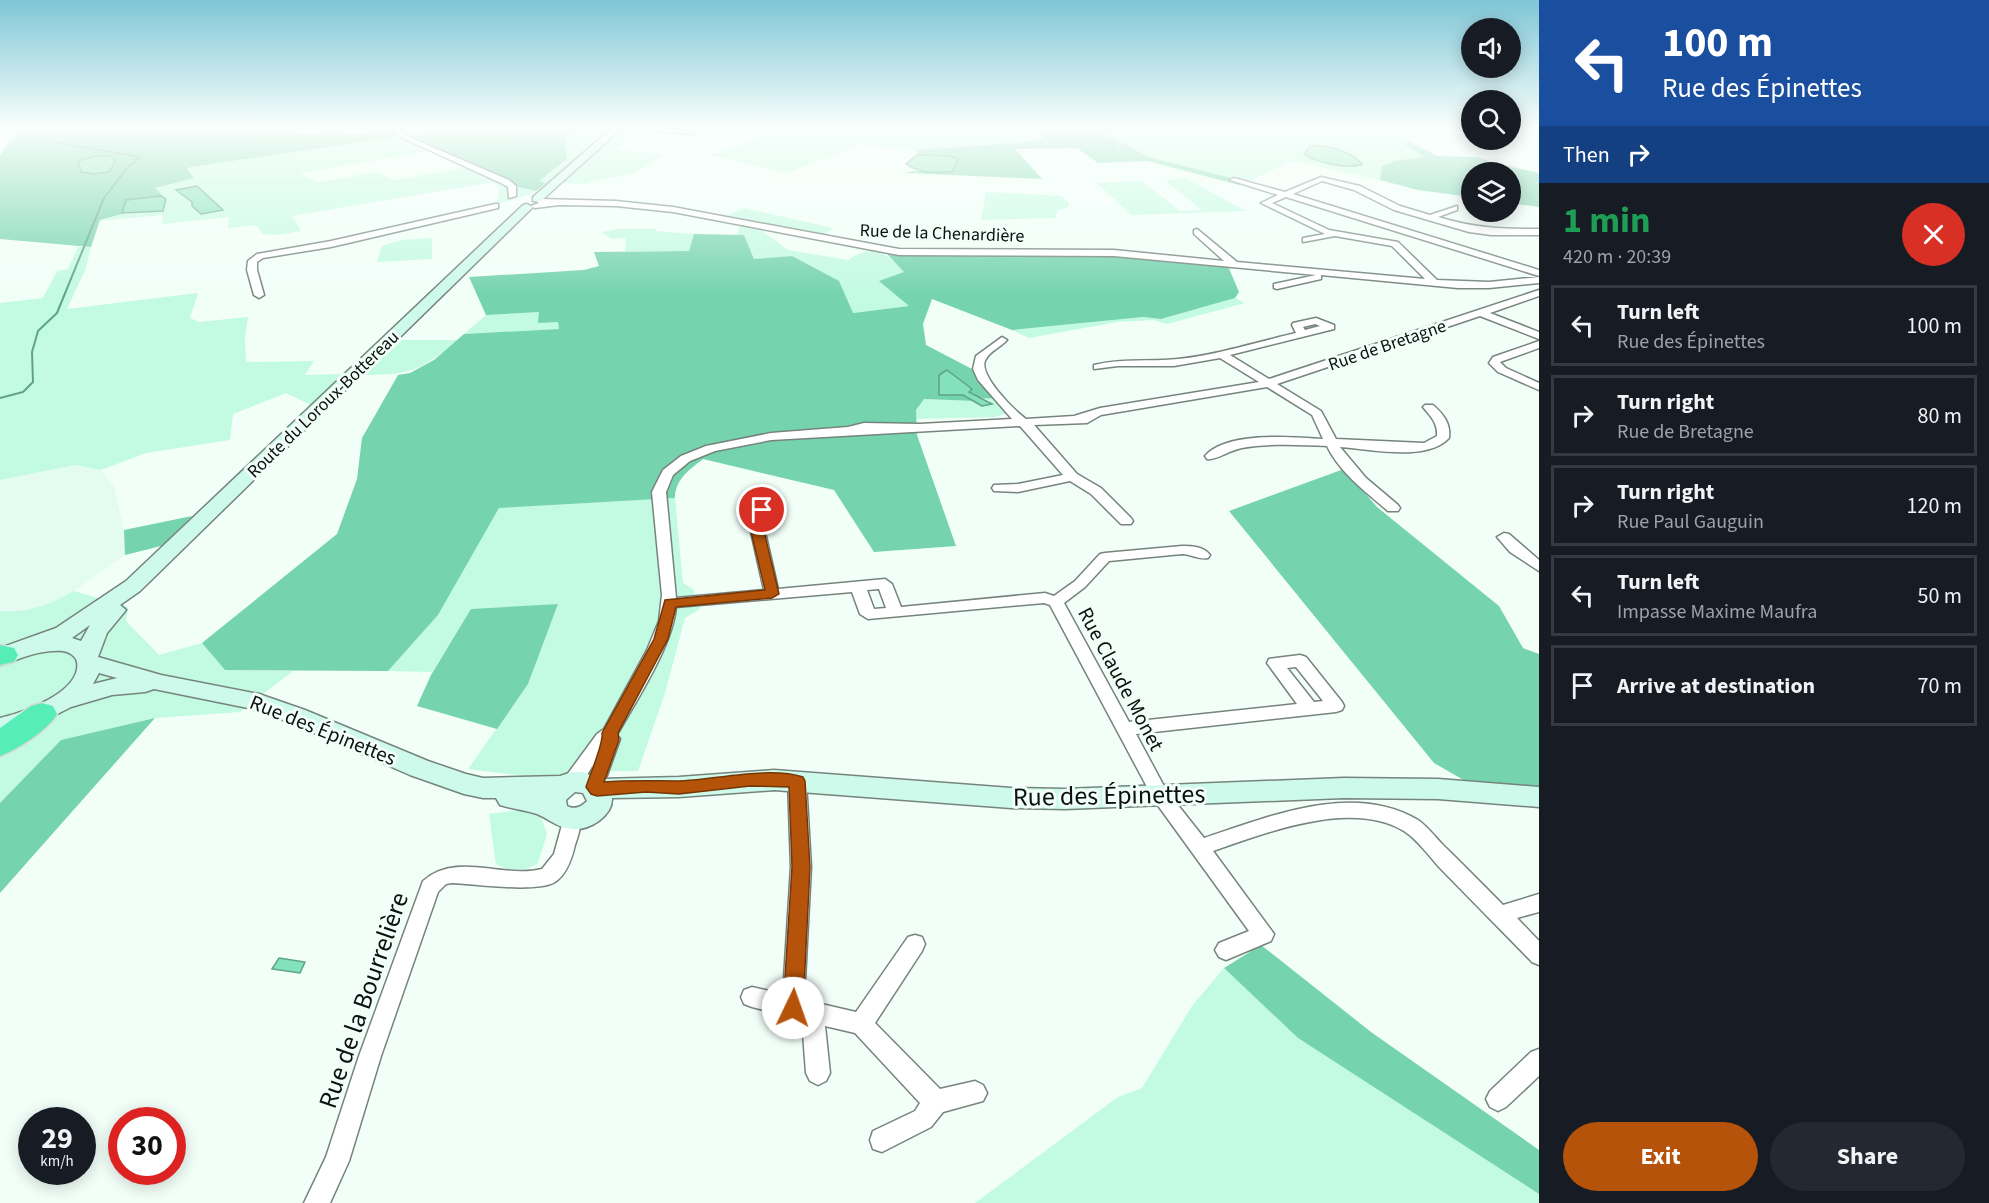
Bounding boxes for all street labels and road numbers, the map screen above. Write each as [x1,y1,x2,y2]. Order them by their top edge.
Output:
street label: Rue de la Chenardière [859,218,1025,249]
street label: Rue de Bretagne [1325,314,1449,377]
street label: Route du Loroux-Bottereau [242,325,405,484]
street label: Rue Claude Monet [1070,602,1172,756]
street label: Rue des Épinettes [245,687,401,773]
street label: Rue des Épinettes [1013,775,1206,816]
street label: Rue de la Bourrelière [309,887,418,1113]

